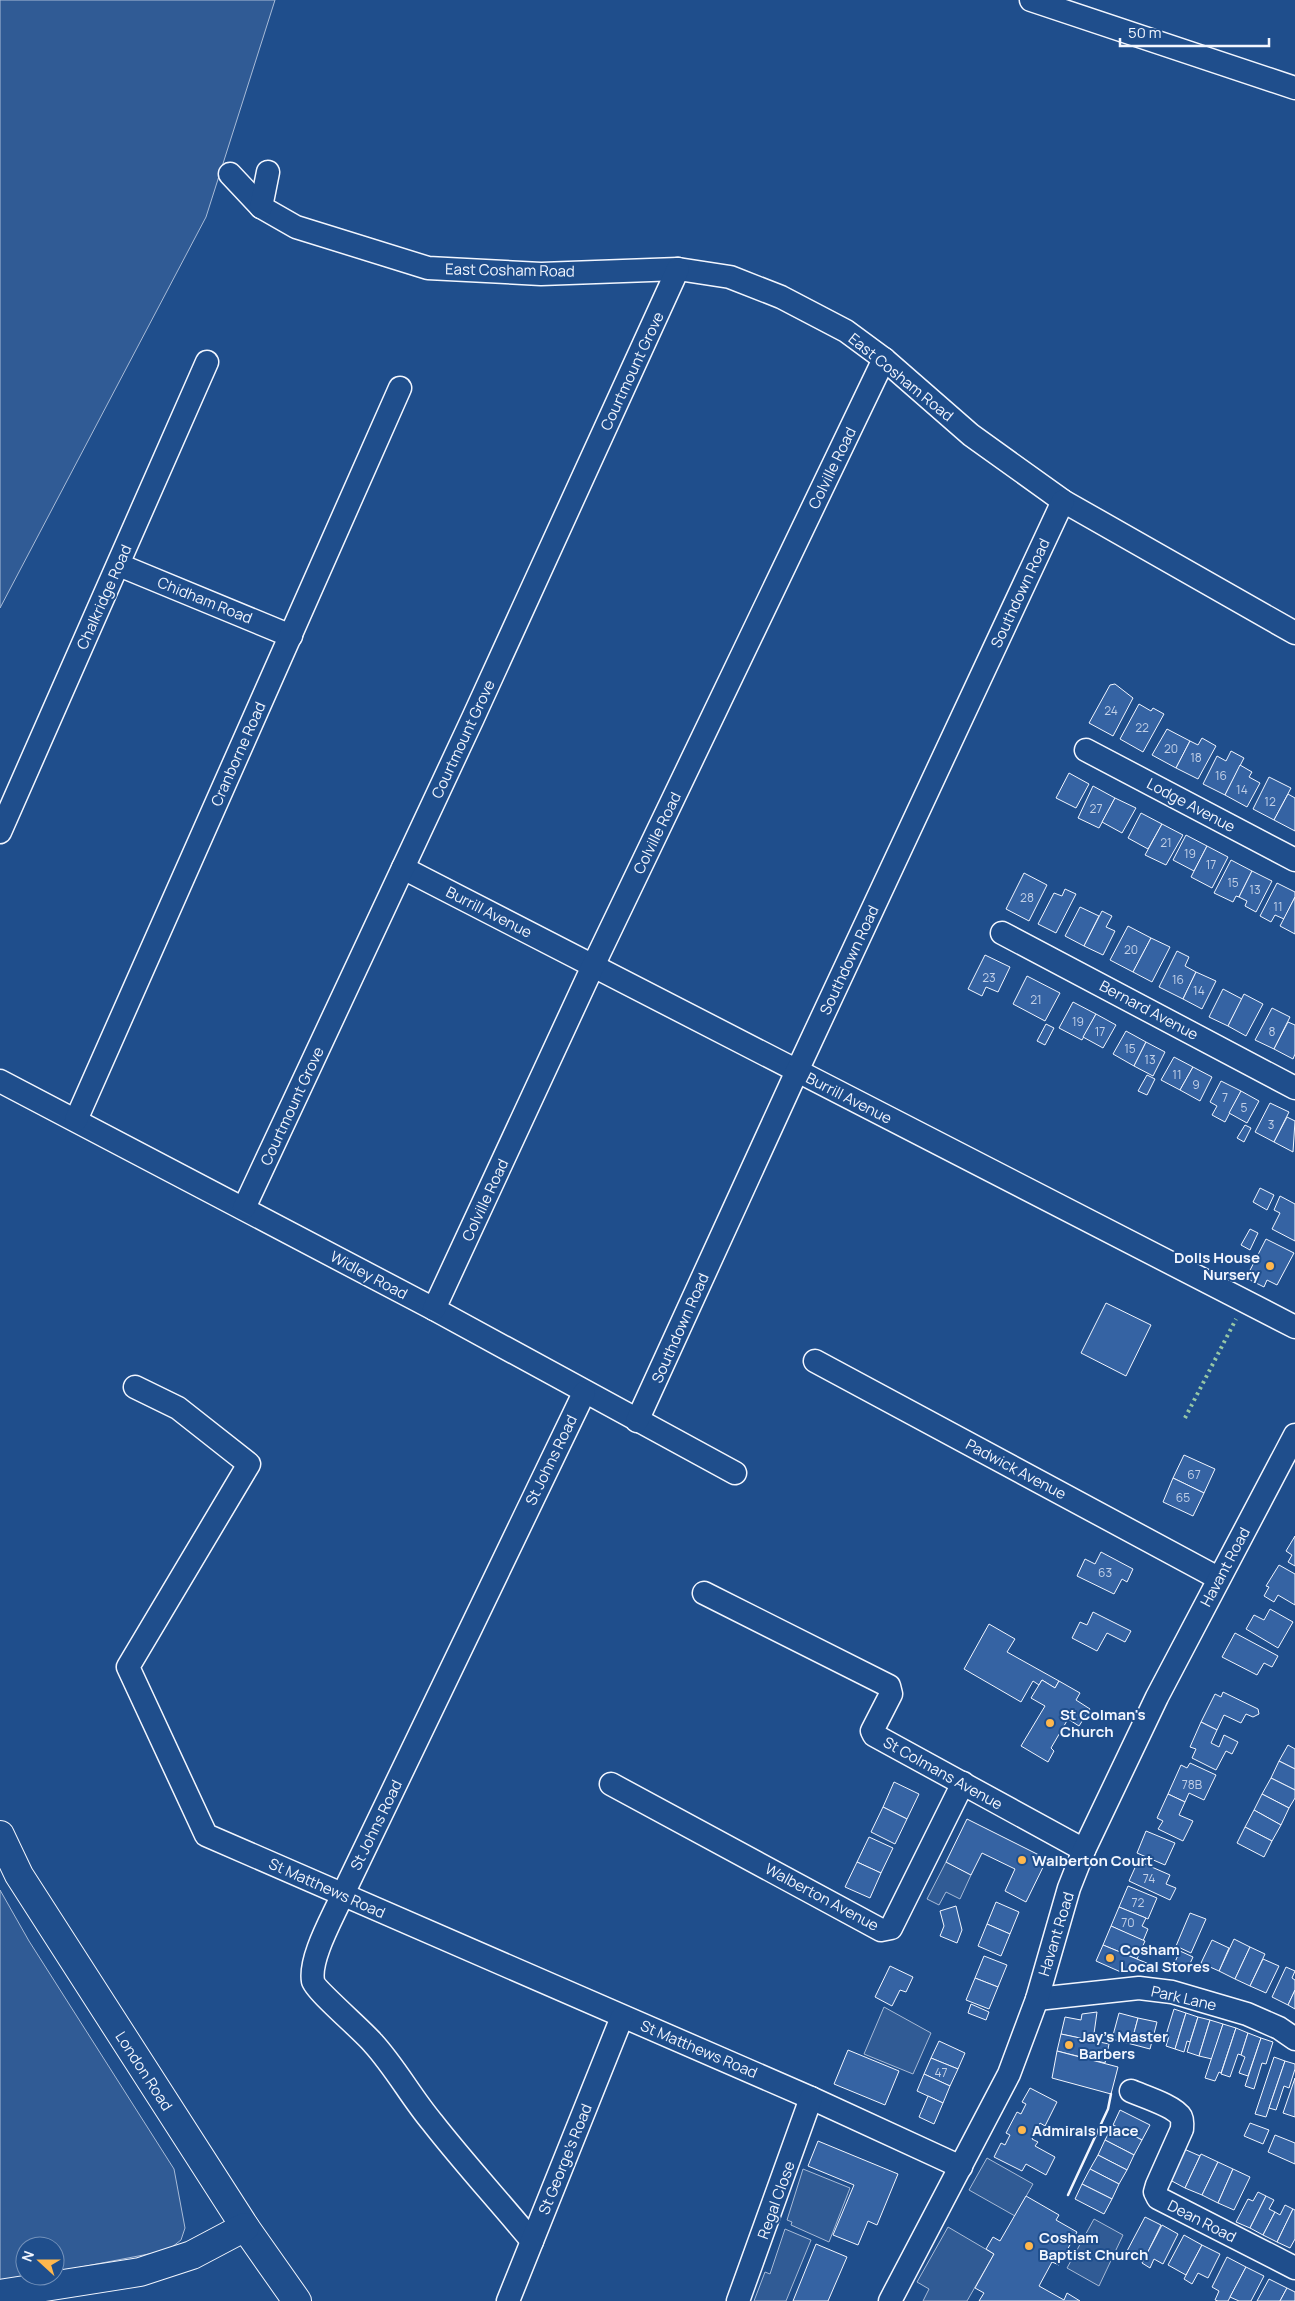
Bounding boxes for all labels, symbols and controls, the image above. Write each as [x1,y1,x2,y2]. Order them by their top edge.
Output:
scale bar [1120,15,1269,47]
text: 50 m [1128,22,1162,43]
street label: East Cosham Road [445,258,575,282]
street label: Courtmount Grove [595,308,669,434]
street label: East Cosham Road [844,328,958,426]
street label: Colville Road [803,424,861,512]
street label: Southdown Road [985,535,1055,651]
street label: Chalkridge Road [71,541,137,653]
street label: Chidham Road [154,571,256,629]
street label: Courtmount Grove [426,676,500,802]
street label: Cranborne Road [206,698,270,810]
house number: 24 [1104,702,1118,719]
house number: 22 [1135,719,1149,736]
house number: 20 [1164,740,1178,757]
house number: 18 [1190,749,1202,766]
house number: 16 [1215,767,1227,784]
street label: Lodge Avenue [1143,773,1239,837]
house number: 14 [1236,781,1248,798]
street label: Colville Road [628,789,686,877]
house number: 12 [1264,793,1276,810]
house number: 27 [1090,800,1102,817]
house number: 21 [1160,834,1172,851]
house number: 19 [1184,845,1196,862]
house number: 17 [1206,856,1216,873]
house number: 15 [1227,874,1239,891]
street label: Burrill Avenue [442,881,536,943]
house number: 13 [1249,881,1261,898]
house number: 28 [1020,889,1034,906]
house number: 11 [1273,898,1283,915]
street label: Southdown Road [814,902,884,1018]
house number: 20 [1124,941,1138,958]
house number: 23 [982,969,996,986]
house number: 16 [1172,971,1184,988]
street label: Bernard Avenue [1096,975,1202,1045]
house number: 14 [1193,982,1205,999]
house number: 21 [1030,991,1042,1008]
house number: 19 [1072,1013,1084,1030]
house number: 17 [1095,1023,1105,1040]
house number: 8 [1269,1023,1276,1040]
house number: 15 [1124,1040,1136,1057]
street label: Courtmount Grove [255,1043,329,1169]
house number: 13 [1144,1051,1156,1068]
house number: 11 [1172,1066,1182,1083]
street label: Burrill Avenue [802,1067,896,1129]
house number: 9 [1192,1076,1200,1093]
house number: 7 [1222,1089,1228,1106]
house number: 5 [1241,1099,1248,1116]
house number: 3 [1268,1116,1274,1133]
street label: Colville Road [457,1155,513,1245]
street label: Widley Road [327,1246,411,1304]
place label: Dolls House Nursery [1174,1247,1261,1285]
marker: Dolls House Nursery [1264,1260,1276,1272]
street label: Southdown Road [646,1270,714,1386]
street label: St Johns Road [520,1411,582,1509]
street label: Padwick Avenue [962,1434,1070,1504]
house number: 67 [1187,1466,1201,1483]
house number: 65 [1176,1489,1190,1506]
street label: Havant Road [1195,1524,1255,1610]
house number: 63 [1098,1564,1112,1581]
place label: St Colman's Church [1060,1704,1146,1742]
marker: St Colman's Church [1044,1717,1056,1729]
street label: St Colmans Avenue [880,1731,1007,1815]
street label: St Johns Road [345,1776,407,1874]
house number: 78B [1182,1776,1202,1793]
place label: Walberton Court [1032,1850,1153,1871]
street label: St Matthews Road [265,1853,389,1923]
marker: Walberton Court [1016,1854,1028,1866]
street label: Walberton Avenue [761,1858,883,1936]
house number: 74 [1143,1870,1155,1887]
street label: Havant Road [1033,1889,1079,1979]
house number: 72 [1132,1894,1145,1911]
house number: 70 [1121,1914,1135,1931]
place label: Cosham Local Stores [1120,1939,1210,1977]
marker: Cosham Local Stores [1104,1952,1116,1964]
street label: Park Lane [1149,1980,1219,2016]
street label: St Matthews Road [637,2015,761,2083]
place label: Jay's Master Barbers [1079,2026,1168,2064]
street label: London Road [111,2027,177,2115]
marker: Jay's Master Barbers [1063,2039,1075,2051]
house number: 47 [934,2064,948,2081]
street label: St George's Road [533,2100,597,2218]
place label: Admirals Place [1032,2120,1139,2141]
marker: Admirals Place [1016,2124,1028,2136]
street label: Regal Close [752,2158,800,2242]
street label: Dean Road [1164,2195,1240,2247]
place label: Cosham Baptist Church [1039,2227,1148,2265]
north arrow [15,2236,65,2286]
marker: Cosham Baptist Church [1023,2240,1035,2252]
text: N [17,2248,38,2264]

